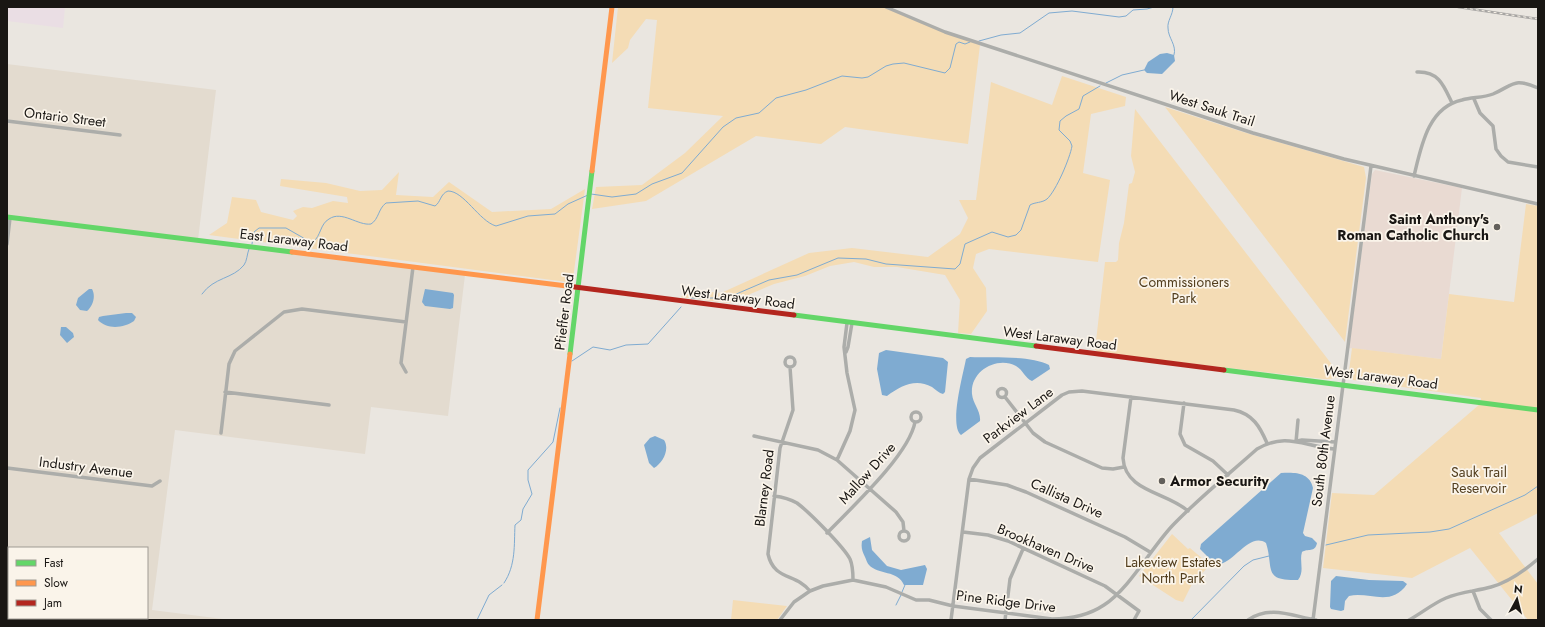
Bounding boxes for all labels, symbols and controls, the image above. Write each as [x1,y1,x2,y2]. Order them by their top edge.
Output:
street label: West Sauk Trail [1167,85,1257,131]
street label: Ontario Street [23,102,108,132]
place label: Saint Anthony's Roman Catholic Church [1337,209,1490,245]
marker: Saint Anthony's Roman Catholic Church [1492,222,1502,232]
street label: East Laraway Road [239,223,349,257]
park label: Commissioners Park [1139,272,1229,308]
street label: Pfieffer Road [549,273,579,351]
street label: West Laraway Road [680,280,796,314]
street label: West Laraway Road [1002,321,1118,355]
street label: West Laraway Road [1323,360,1439,394]
street label: Parkview Lane [979,382,1057,448]
street label: South 80th Avenue [1306,394,1340,508]
street label: Mallow Drive [834,438,900,508]
street label: Blarney Road [749,448,779,528]
street label: Industry Avenue [38,451,134,483]
park label: Sauk Trail Reservoir [1451,462,1507,498]
place label: Armor Security [1169,471,1270,491]
street label: Callista Drive [1028,473,1106,523]
marker: Armor Security [1157,476,1167,486]
street label: Brookhaven Drive [994,519,1098,577]
legend [8,547,148,619]
park label: Lakeview Estates North Park [1125,552,1221,588]
text: Fast [44,554,63,572]
text: Slow [44,574,69,592]
north arrow [1497,579,1537,619]
text: N [1513,581,1524,598]
street label: Pine Ridge Drive [955,585,1057,617]
text: Jam [42,594,62,612]

